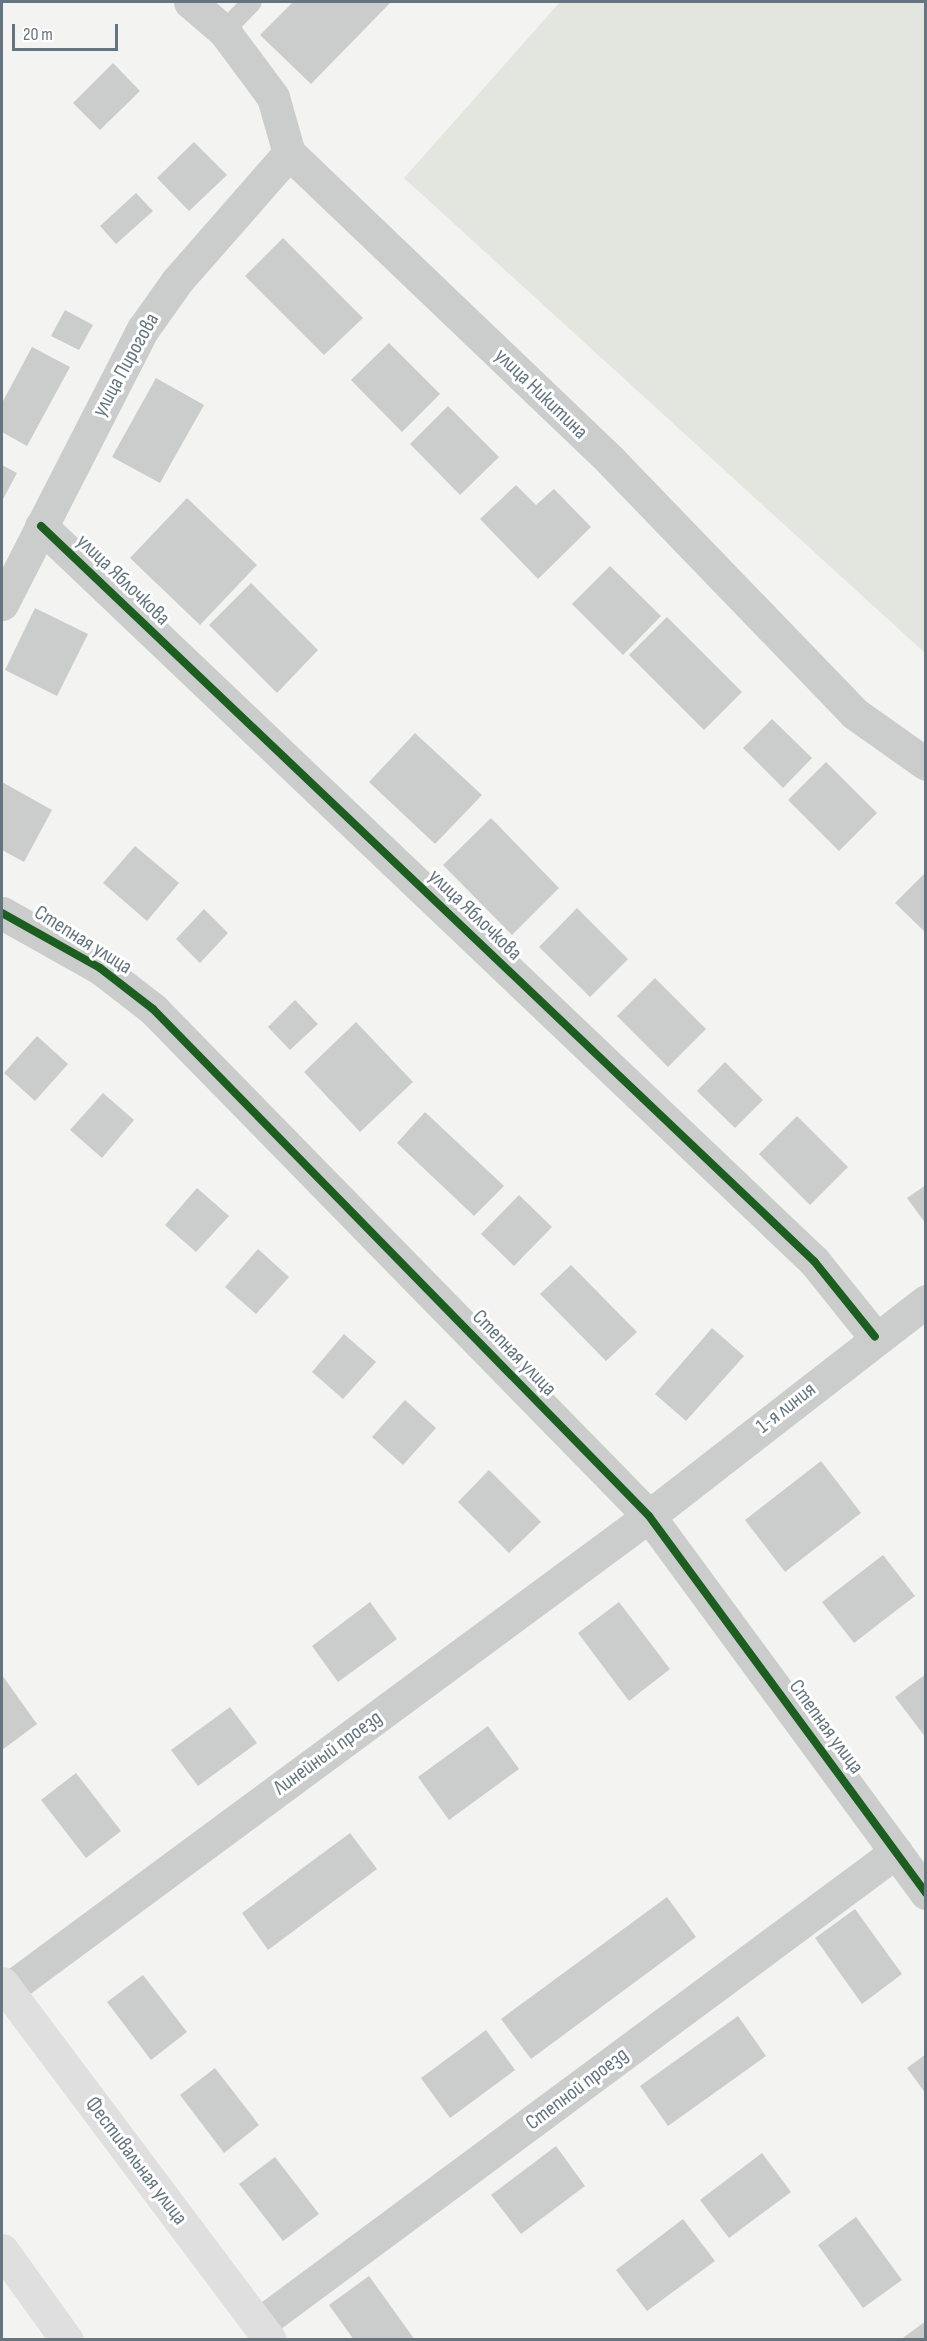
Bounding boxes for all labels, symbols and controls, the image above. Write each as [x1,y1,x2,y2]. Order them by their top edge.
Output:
scale bar [15,12,122,50]
text: 20 m [23,24,53,45]
street label: улица Пирогова [87,309,165,421]
street label: улица Никитина [489,343,593,445]
street label: улица Яблочкова [71,529,175,631]
street label: улица Яблочкова [423,864,527,966]
street label: Степная улица [30,900,136,980]
street label: Степная улица [467,1305,561,1401]
street label: 1-я линия [751,1377,821,1439]
street label: Степная улица [783,1675,869,1779]
street label: Линейный проезд [269,1705,387,1801]
street label: Степной проезд [521,2042,633,2136]
street label: Фестивальная улица [80,2092,192,2230]

